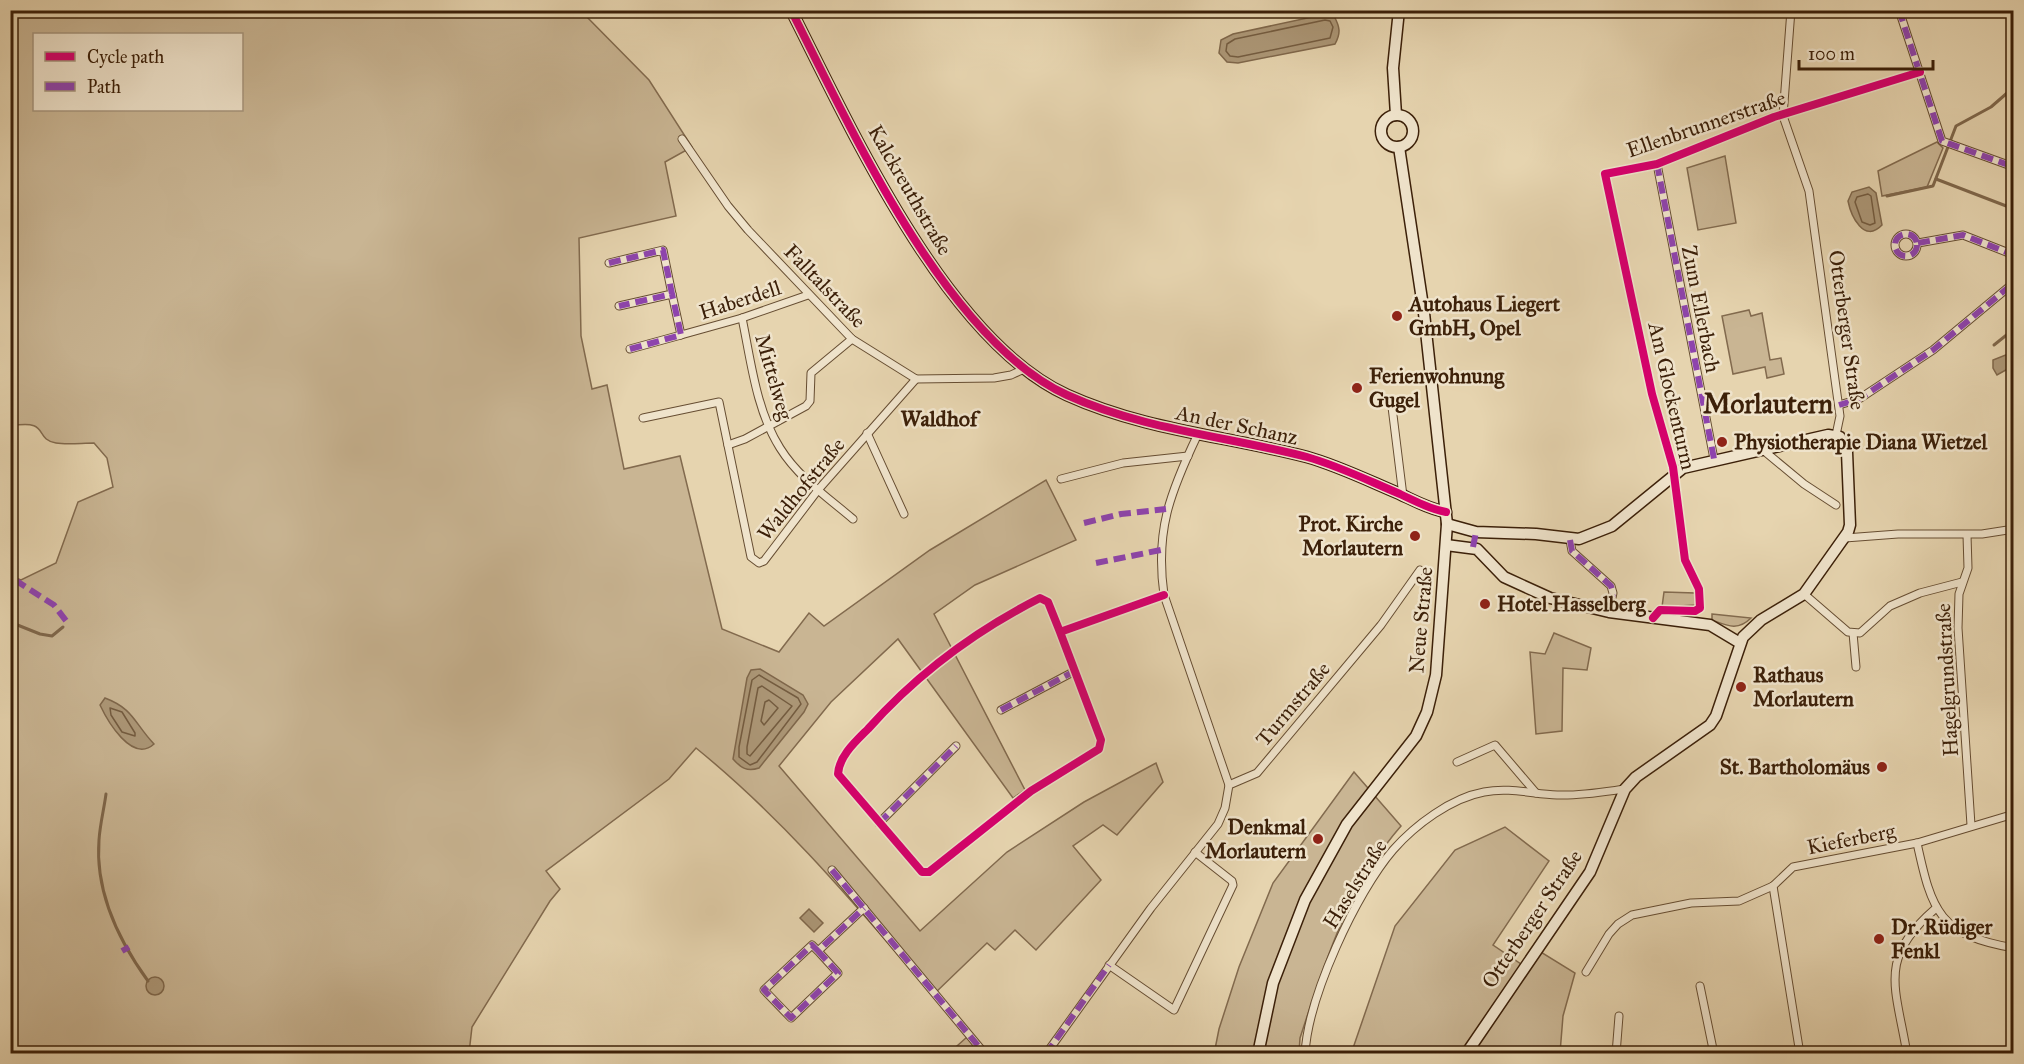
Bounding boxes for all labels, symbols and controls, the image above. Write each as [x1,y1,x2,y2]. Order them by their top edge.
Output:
legend [33,33,243,111]
scale bar [1799,33,1932,71]
text: 100 m [1808,43,1855,65]
text: Cycle path [87,46,164,68]
text: Path [87,76,121,98]
street label: Ellenbrunnerstraße [1623,85,1789,163]
street label: Kalckreuthstraße [862,120,958,260]
street label: Falltalstraße [779,239,872,334]
street label: Zum Ellerbach [1676,243,1726,375]
street label: Otterberger Straße [1823,248,1871,412]
street label: Haberdell [696,274,784,325]
place label: Autohaus Liegert GmbH, Opel [1407,291,1560,341]
marker: Autohaus Liegert GmbH, Opel [1390,309,1404,323]
street label: Am Glockenturm [1642,319,1702,473]
street label: Mittelweg [749,331,799,423]
place label: Ferienwohnung Gugel [1369,363,1505,413]
marker: Ferienwohnung Gugel [1350,381,1364,395]
district label: Morlautern [1703,387,1833,420]
street label: An der Schanz [1173,399,1301,451]
district label: Waldhof [901,405,981,432]
place label: Physiotherapie Diana Wietzel [1734,429,1988,455]
street label: Waldhofstraße [752,432,851,546]
marker: Physiotherapie Diana Wietzel [1715,435,1729,449]
place label: Prot. Kirche Morlautern [1299,511,1404,561]
marker: Prot. Kirche Morlautern [1408,529,1422,543]
street label: Neue Straße [1403,566,1439,674]
place label: Hotel Hasselberg [1497,591,1647,617]
marker: Hotel Hasselberg [1478,597,1492,611]
street label: Hagelgrundstraße [1930,602,1964,757]
street label: Turmstraße [1250,656,1336,752]
place label: Rathaus Morlautern [1753,662,1855,712]
marker: Rathaus Morlautern [1734,680,1748,694]
place label: St. Bartholomäus [1720,754,1870,780]
marker: St. Bartholomäus [1875,760,1889,774]
place label: Denkmal Morlautern [1205,814,1307,864]
street label: Kieferberg [1805,818,1898,860]
marker: Denkmal Morlautern [1311,832,1325,846]
street label: Haselstraße [1317,834,1393,934]
street label: Otterberger Straße [1476,845,1588,993]
place label: Dr. Rüdiger Fenkl [1891,914,1993,964]
marker: Dr. Rüdiger Fenkl [1872,932,1886,946]

